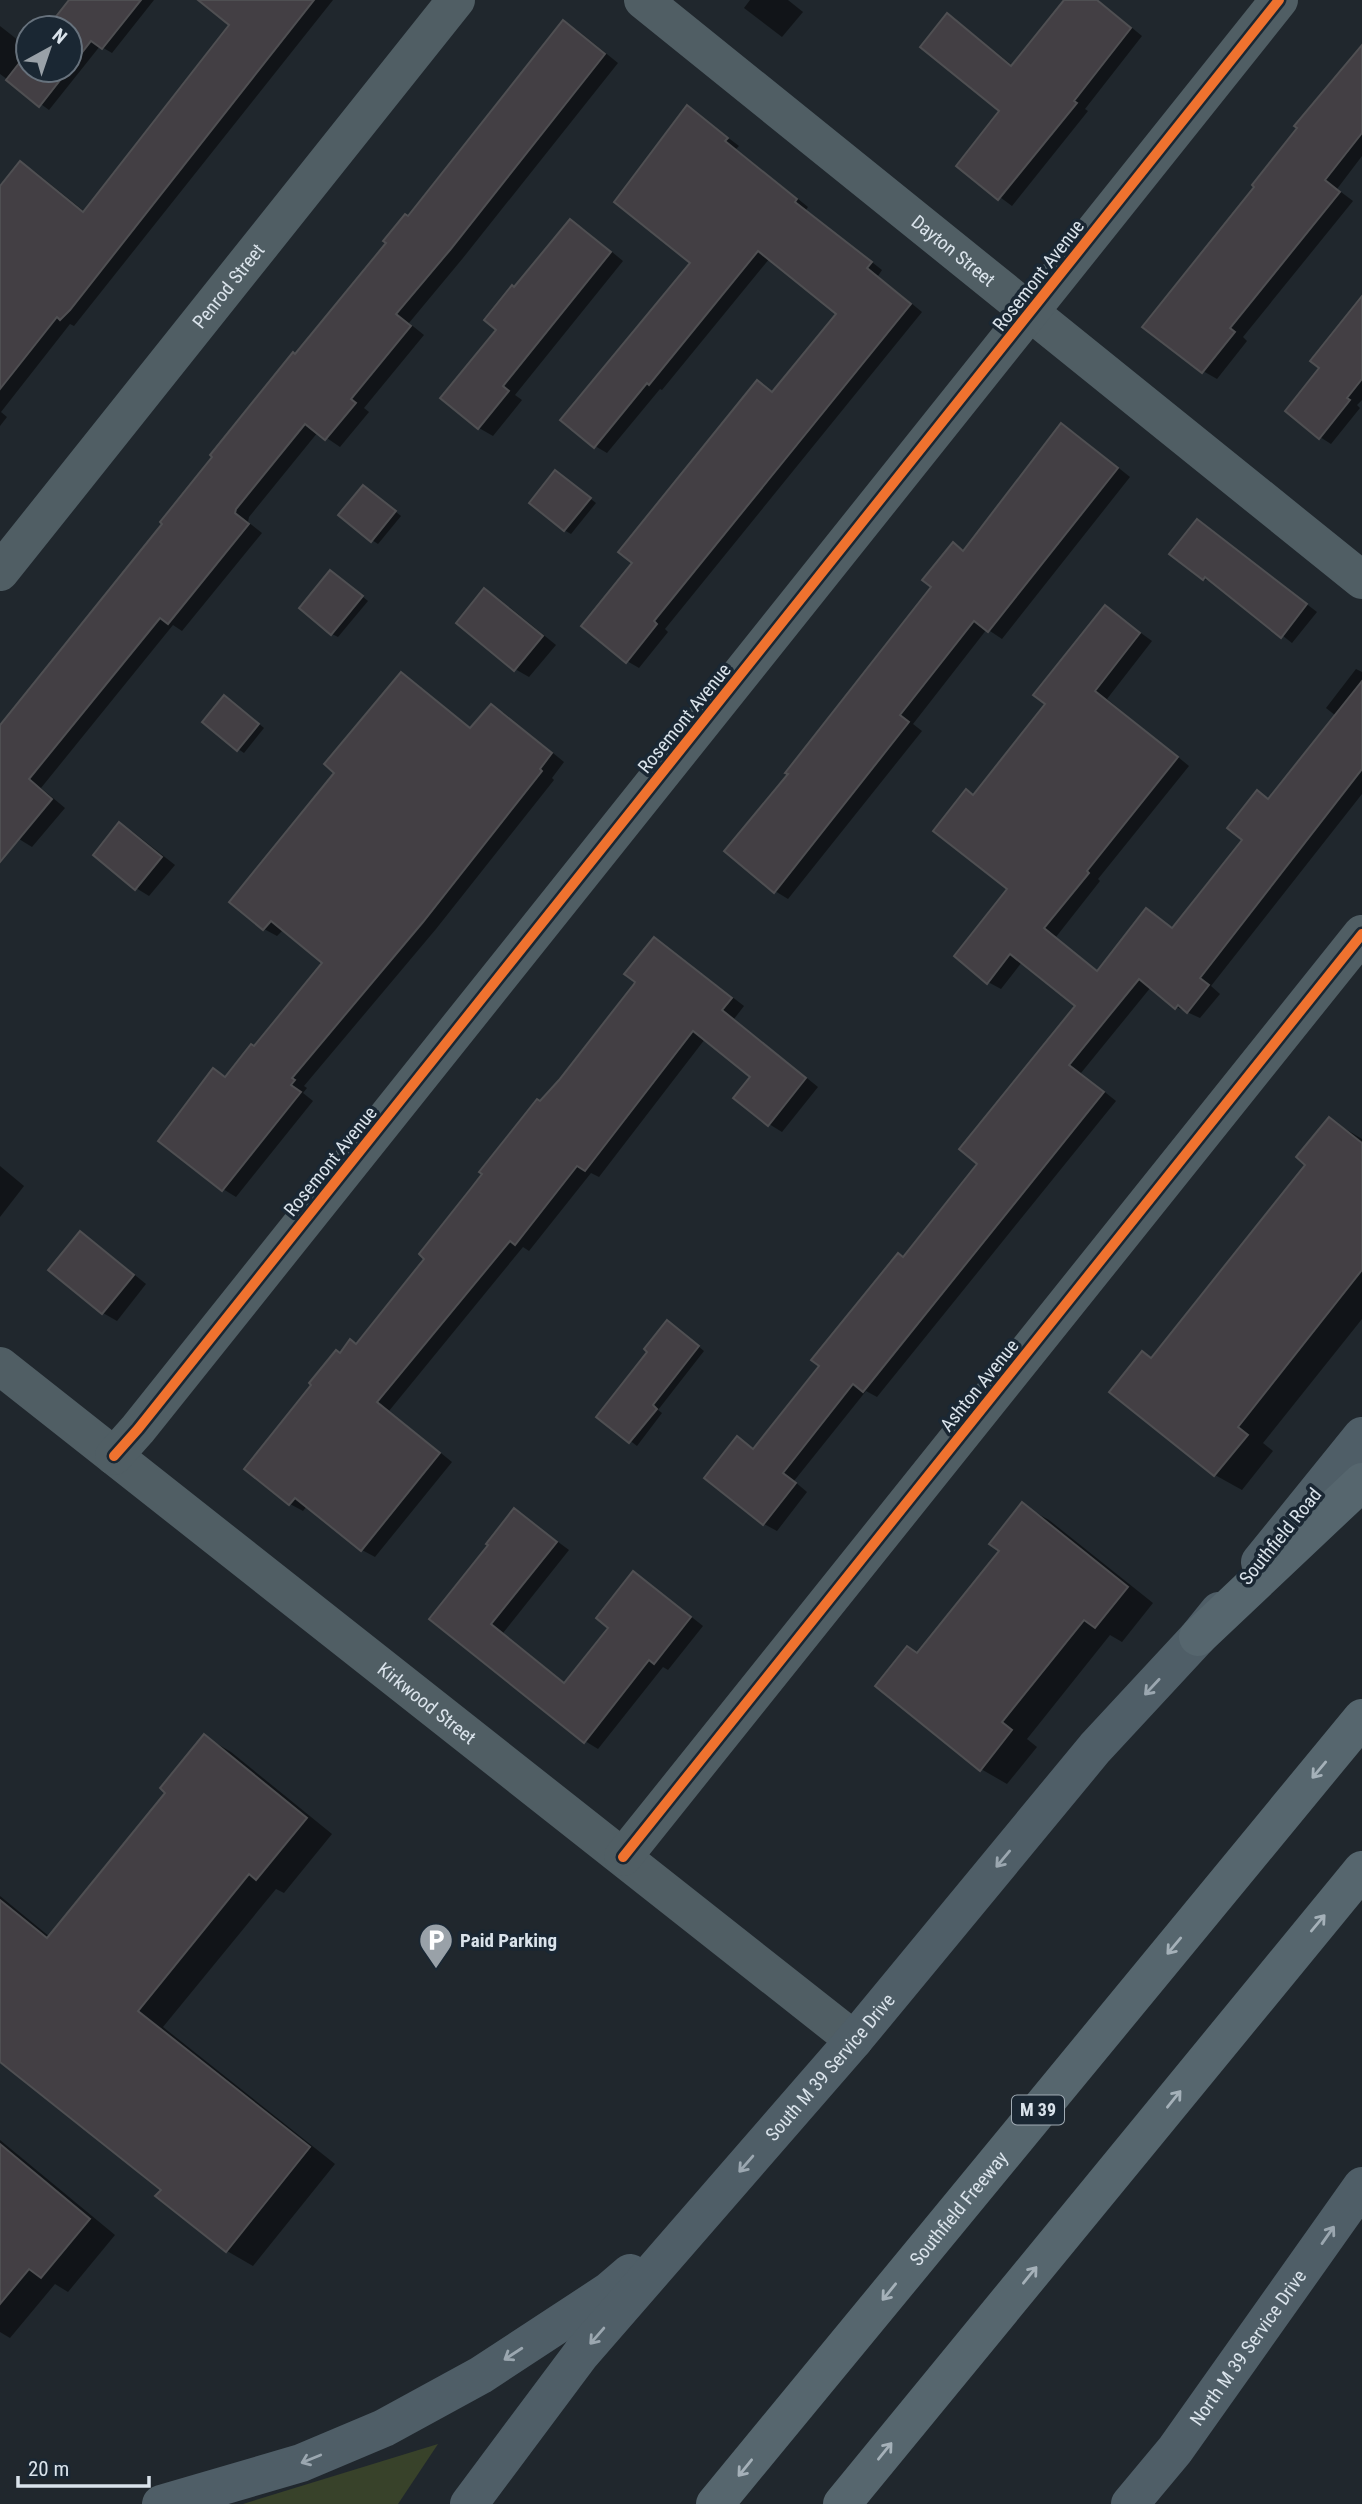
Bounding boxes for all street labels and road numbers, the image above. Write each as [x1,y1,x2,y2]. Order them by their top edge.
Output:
street label: Dayton Street [907,210,1000,292]
street label: Rosemont Avenue [988,215,1089,336]
street label: Penrod Street [188,239,269,333]
street label: Rosemont Avenue [633,659,736,778]
street label: Rosemont Avenue [279,1102,382,1221]
street label: Ashton Avenue [935,1334,1024,1436]
street label: Southfield Road [1234,1483,1326,1589]
street label: Kirkwood Street [373,1658,481,1749]
street label: South M 39 Service Drive [761,1989,900,2146]
road number: M 39 [1012,2096,1064,2124]
street label: Southfield Freeway [905,2147,1013,2271]
street label: North M 39 Service Drive [1185,2265,1311,2430]

